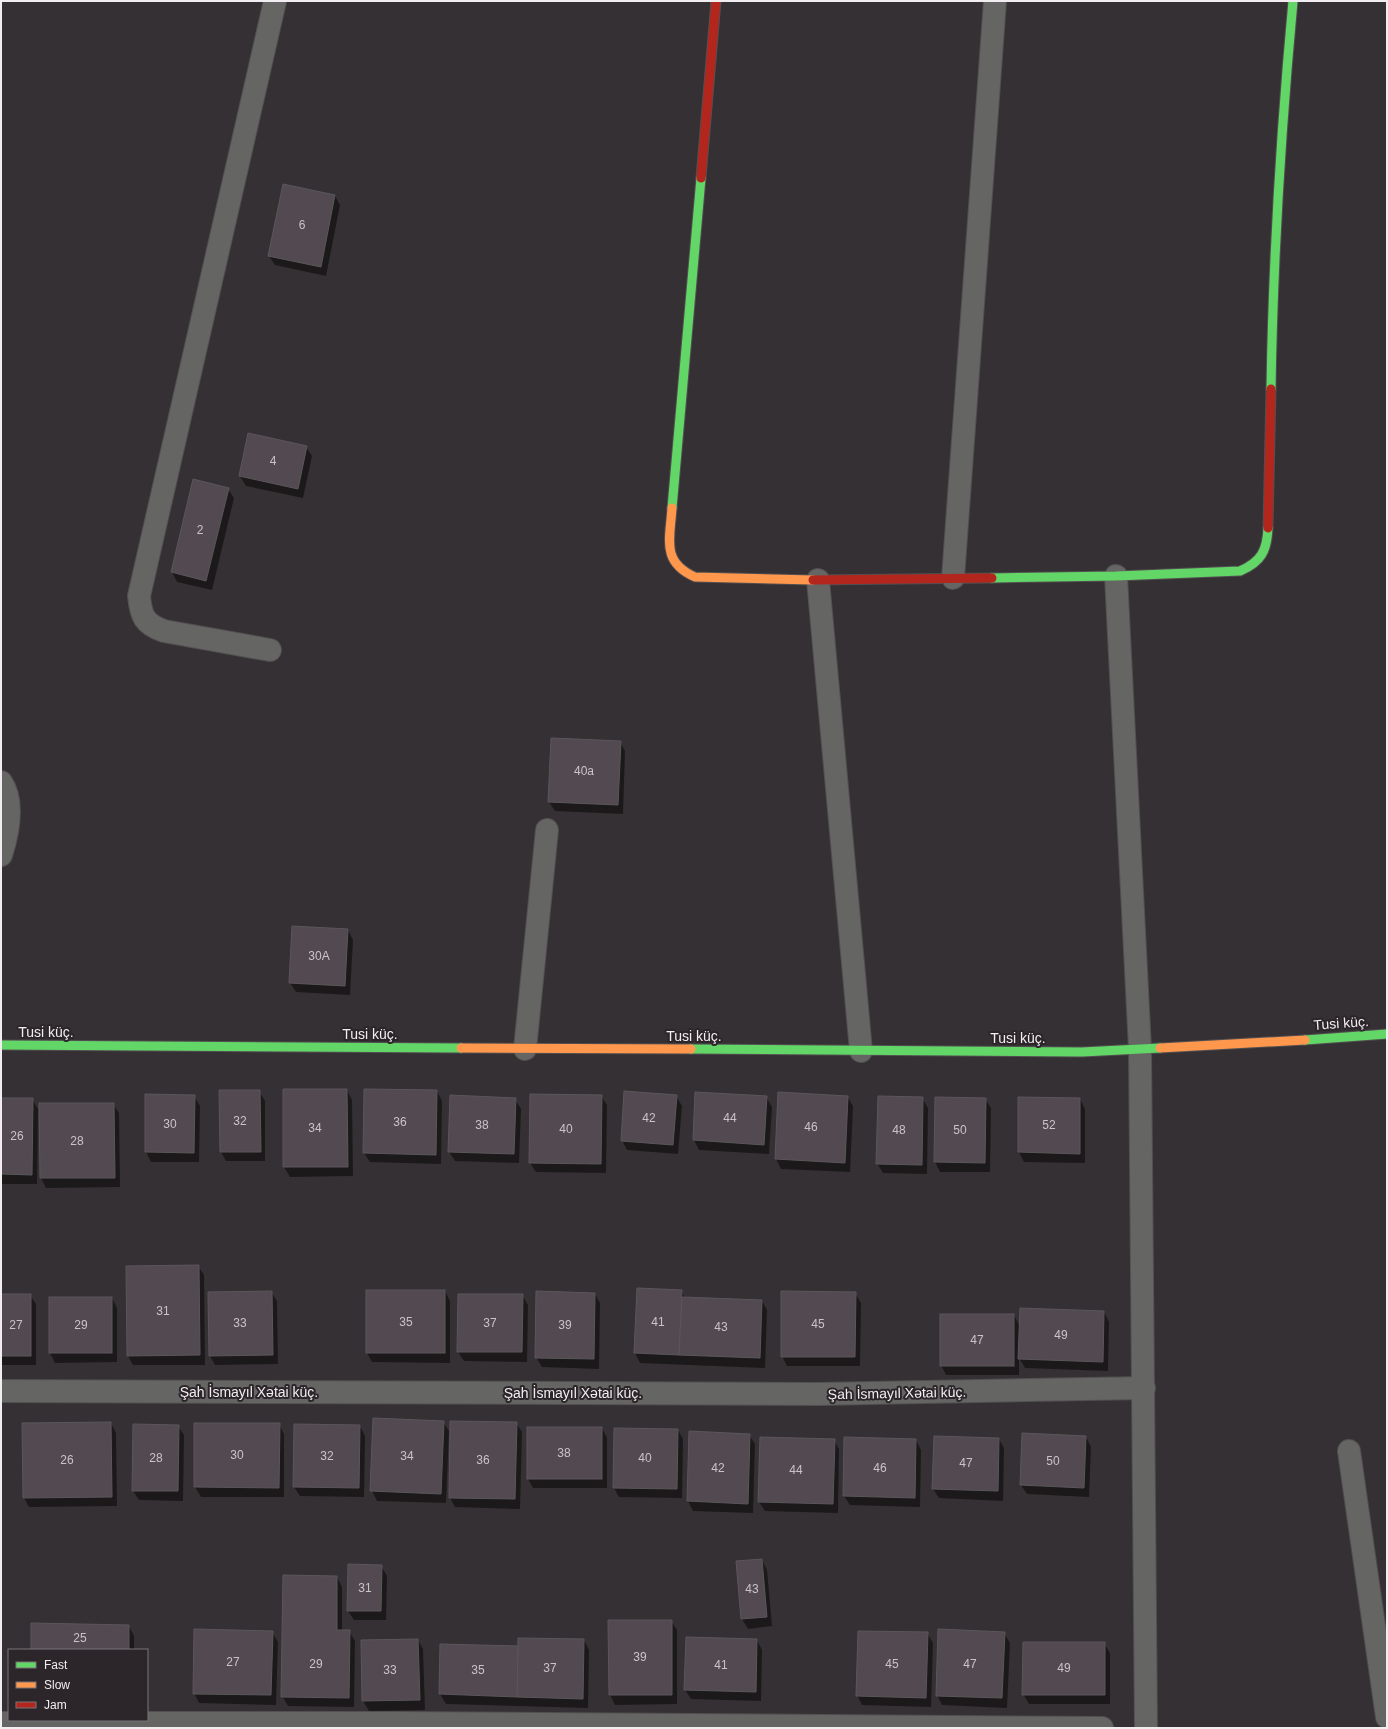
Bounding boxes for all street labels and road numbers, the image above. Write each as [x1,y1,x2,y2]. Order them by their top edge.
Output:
street label: Tusi küç. [1313,1013,1369,1033]
street label: Tusi küç. [18,1024,74,1040]
street label: Tusi küç. [342,1026,398,1042]
street label: Tusi küç. [666,1028,722,1044]
street label: Tusi küç. [990,1030,1046,1046]
street label: Şah İsmayıl Xətai küç. [180,1383,318,1400]
street label: Şah İsmayıl Xətai küç. [828,1383,966,1402]
street label: Şah İsmayıl Xətai küç. [504,1384,642,1401]

